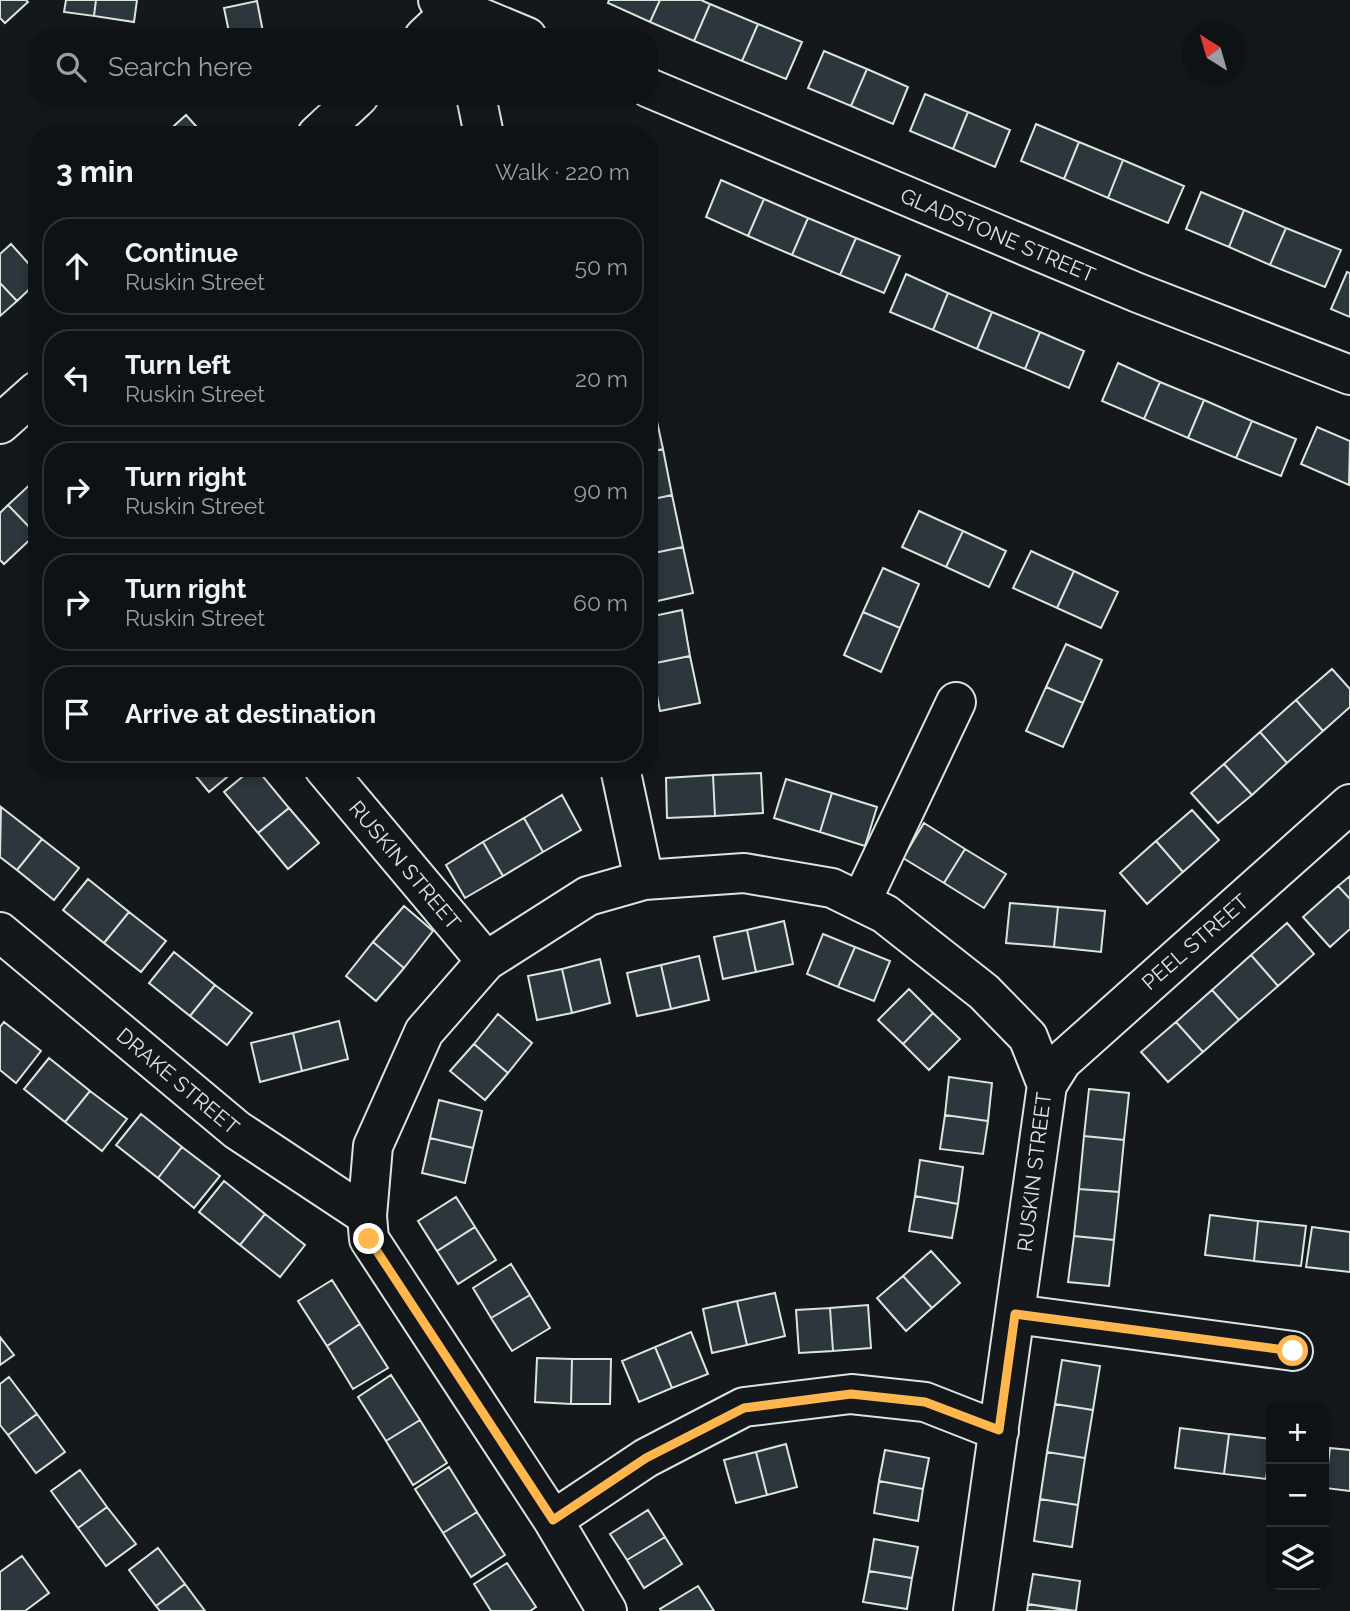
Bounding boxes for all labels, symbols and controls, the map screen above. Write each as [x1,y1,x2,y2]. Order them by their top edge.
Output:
north arrow [1182,21,1245,84]
search box [28,28,658,105]
icon: search [52,48,90,86]
text: Search here [108,52,252,82]
text: 3 min [56,154,134,189]
text: Walk · 220 m [495,158,630,185]
street label: GLADSTONE STREET [897,183,1099,287]
text: Continue [125,238,238,268]
icon: ahead [58,247,96,285]
text: 50 m [574,253,628,280]
text: Ruskin Street [125,268,265,295]
text: Turn left [125,350,231,380]
icon: left [58,359,96,397]
text: 20 m [575,365,628,392]
text: Ruskin Street [125,380,265,407]
text: Turn right [125,462,246,492]
icon: right [58,471,96,509]
text: 90 m [573,477,628,504]
text: Ruskin Street [125,492,265,519]
text: Turn right [125,574,246,604]
icon: right [58,583,96,621]
text: 60 m [573,589,628,616]
text: Ruskin Street [125,604,265,631]
icon: arrive [58,695,96,733]
text: Arrive at destination [125,699,376,729]
street label: RUSKIN STREET [344,796,466,935]
street label: PEEL STREET [1137,889,1254,995]
street label: DRAKE STREET [112,1023,244,1140]
street label: RUSKIN STREET [1012,1091,1056,1253]
route end [353,1223,384,1254]
route start [1277,1335,1308,1366]
map controls [1266,1401,1329,1590]
button: + [1266,1401,1329,1464]
button: − [1266,1464,1329,1527]
button: layers [1266,1527,1329,1590]

